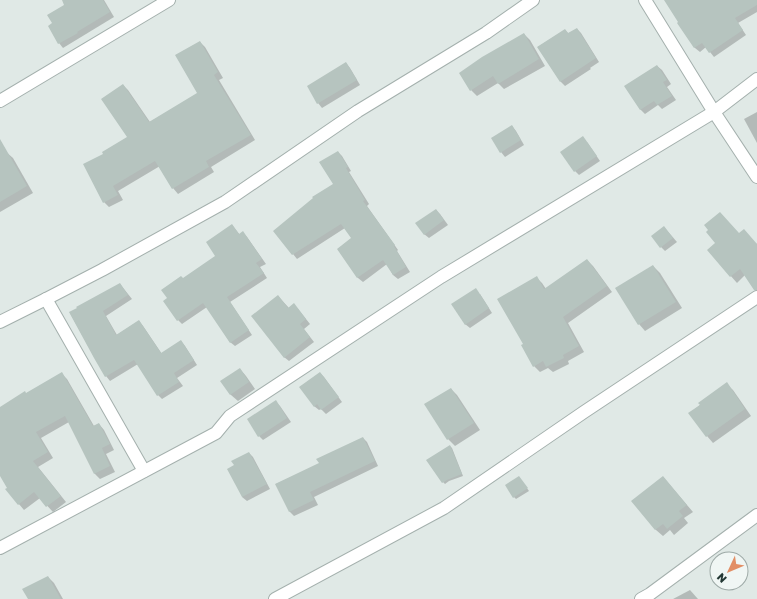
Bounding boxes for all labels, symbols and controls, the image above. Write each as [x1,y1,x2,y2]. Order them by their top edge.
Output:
north arrow [709,551,749,591]
text: N [714,571,729,586]

